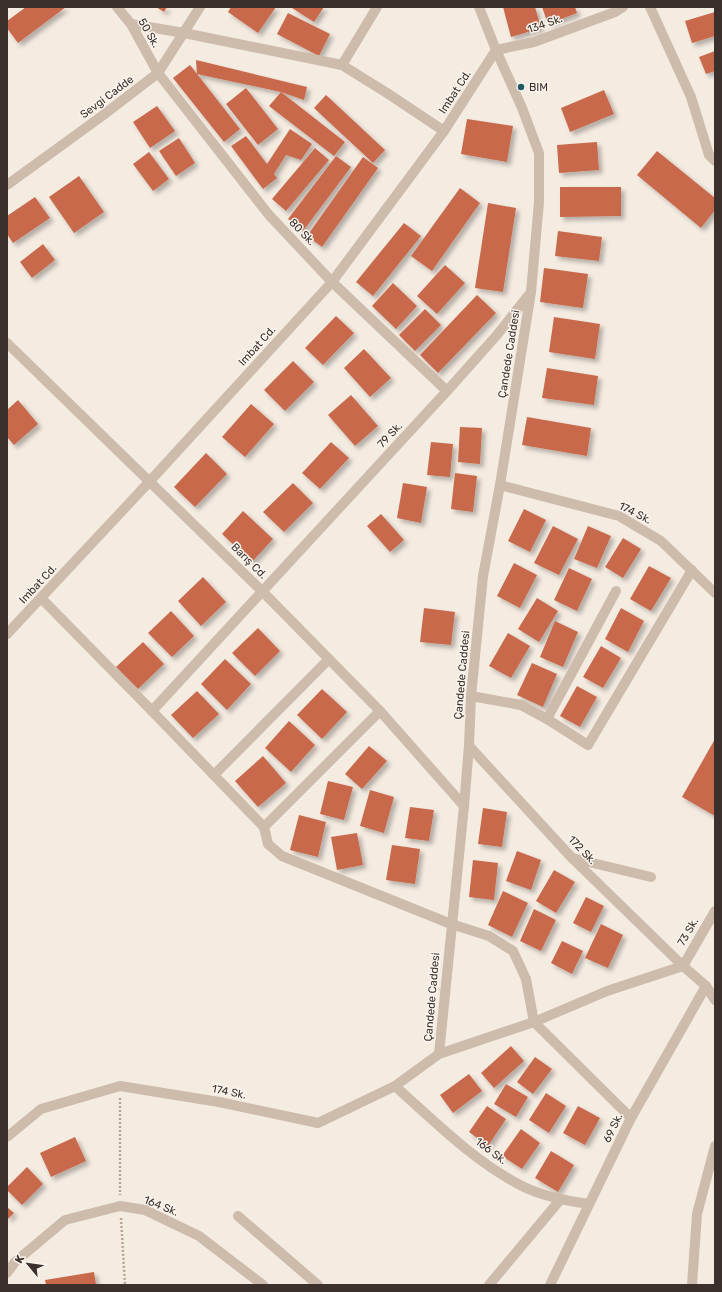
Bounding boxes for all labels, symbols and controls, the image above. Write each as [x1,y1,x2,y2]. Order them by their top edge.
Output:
street label: 134 Sk. [526,12,564,36]
street label: 50 Sk. [135,16,163,50]
street label: Imbat Cd. [436,68,474,116]
street label: Sevgi Cadde [78,73,136,121]
place label: BIM [529,81,548,94]
marker: BIM [516,82,526,92]
street label: 80 Sk. [286,216,318,248]
street label: Çandede Caddesi [496,309,522,399]
street label: Imbat Cd. [236,323,278,369]
street label: 79 Sk. [375,419,405,450]
street label: 174 Sk. [617,499,654,527]
street label: Barış Cd. [228,540,270,582]
street label: Imbat Cd. [17,561,60,606]
street label: Çandede Caddesi [452,630,472,720]
street label: 172 Sk. [565,833,599,867]
street label: 73 Sk. [675,915,701,948]
street label: Çandede Caddesi [422,952,442,1042]
street label: 174 Sk. [211,1082,248,1102]
street label: 69 Sk. [601,1111,626,1145]
street label: 166 Sk. [473,1135,509,1167]
street label: 164 Sk. [142,1193,180,1219]
north arrow [8,1244,48,1284]
text: K [12,1252,27,1266]

